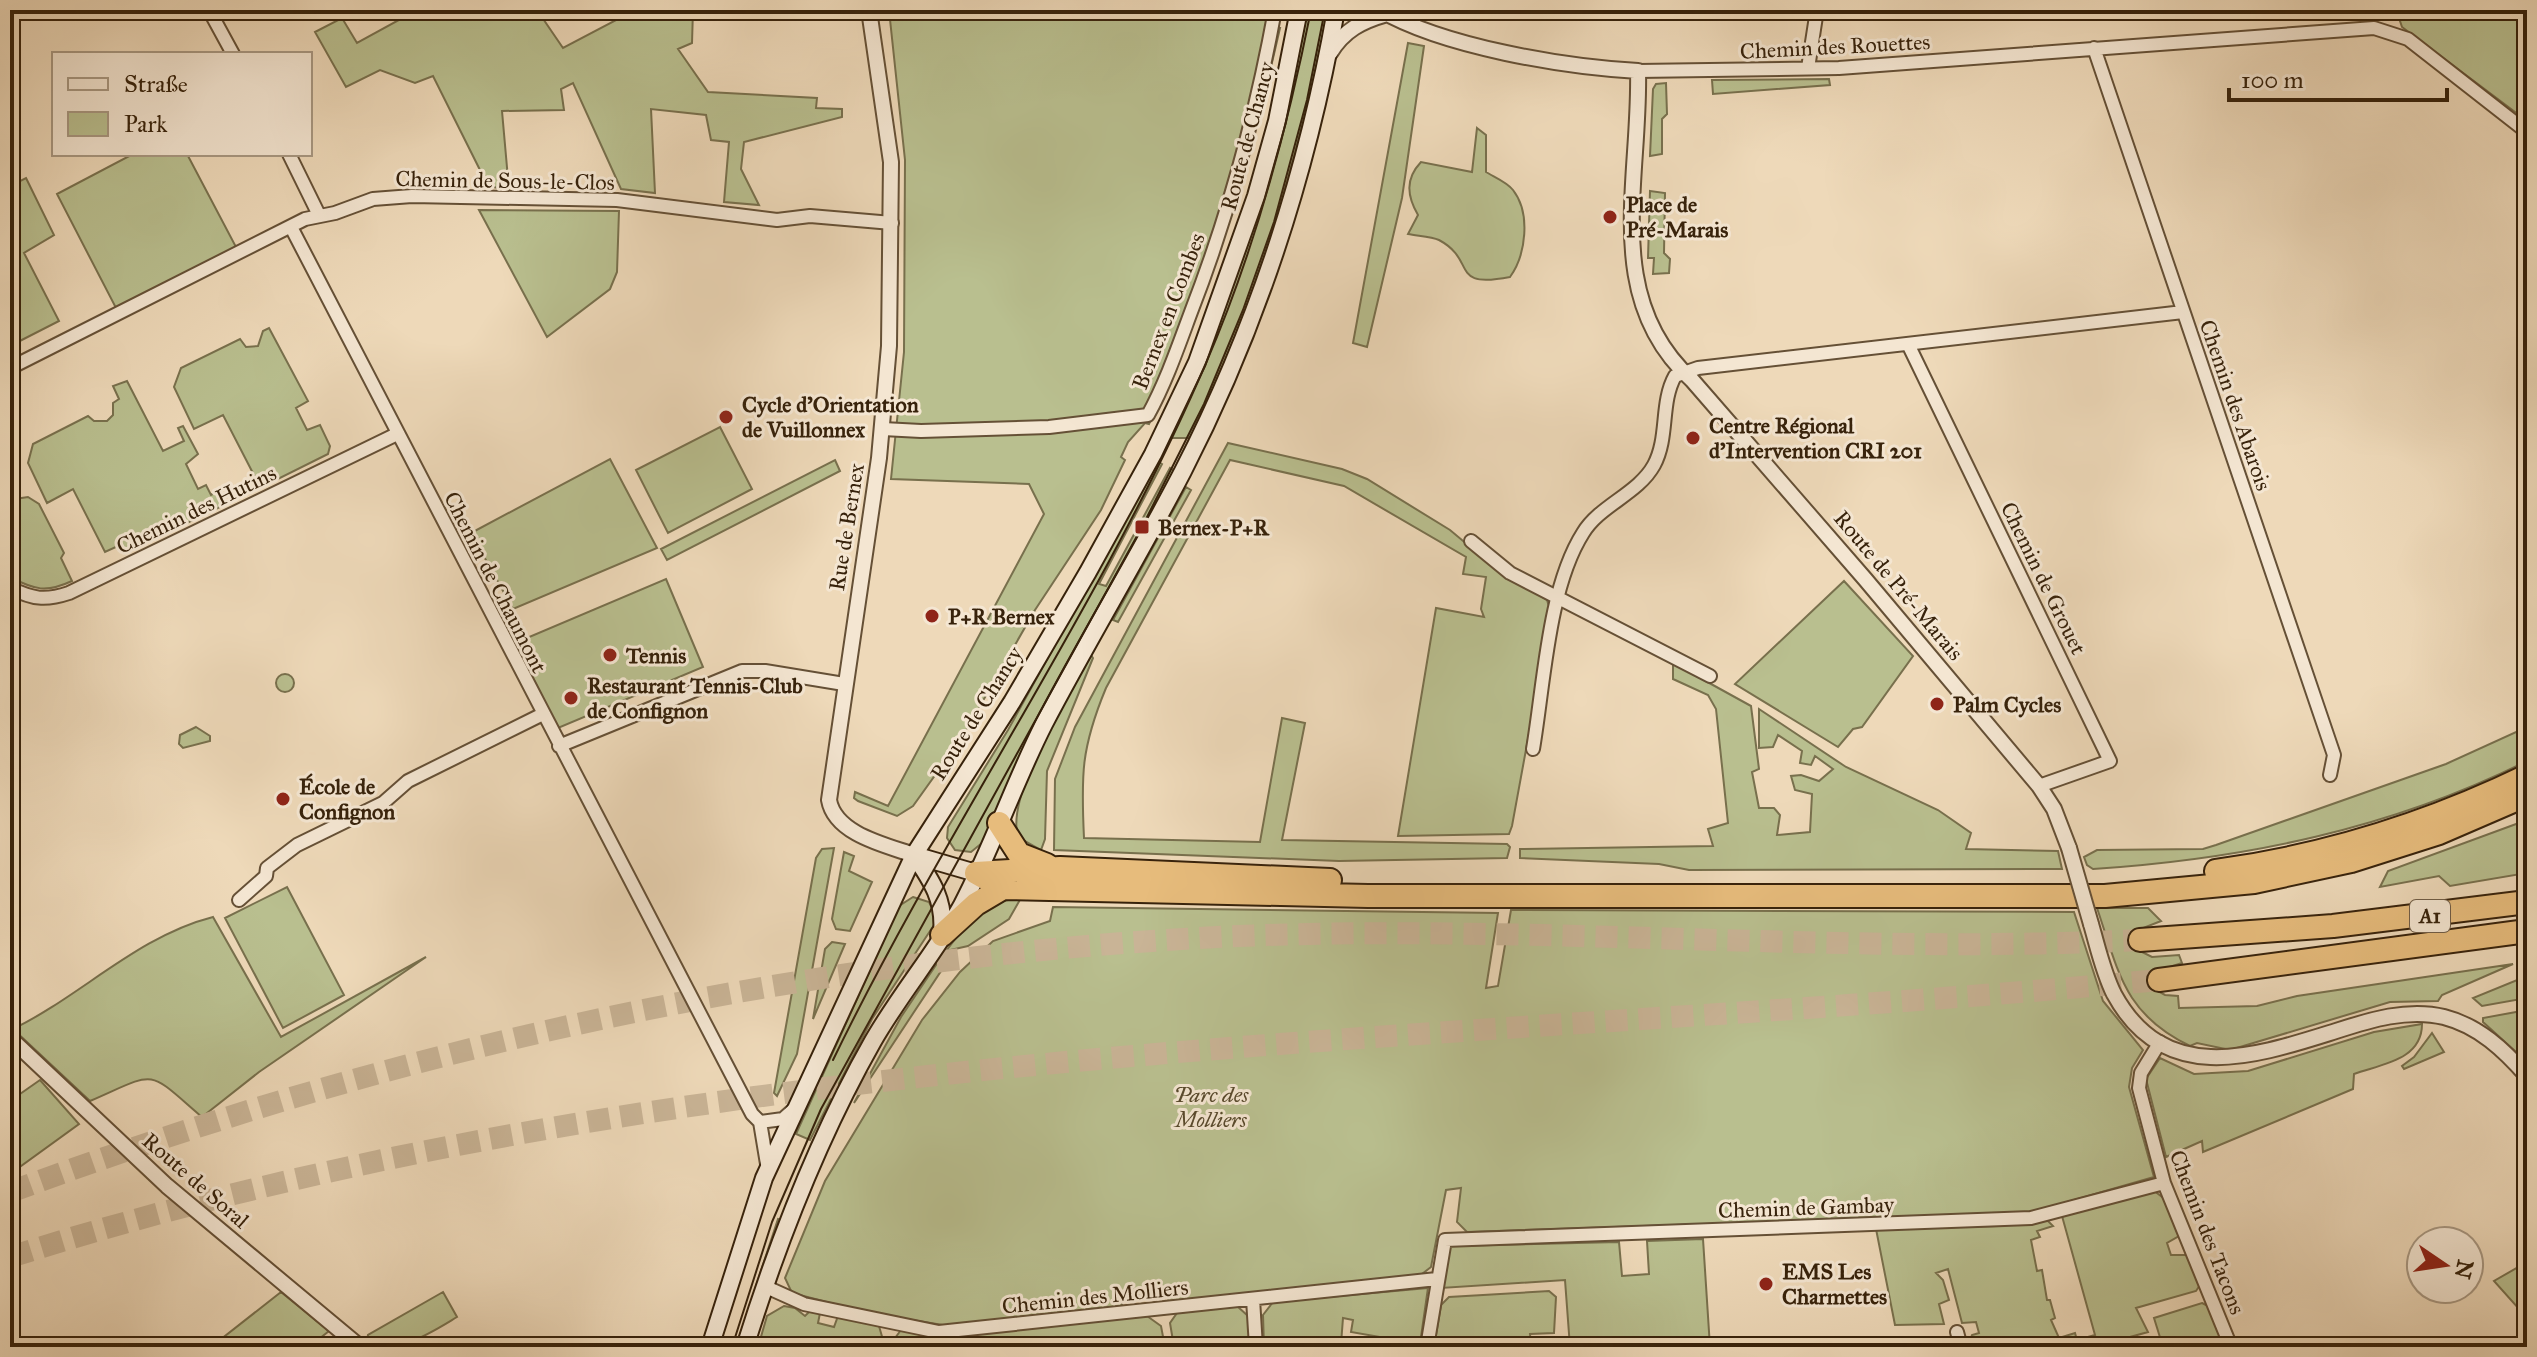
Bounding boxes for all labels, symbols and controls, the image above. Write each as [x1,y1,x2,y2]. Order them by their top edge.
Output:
street label: Chemin des Rouettes [1739,28,1931,65]
legend [52,52,312,156]
scale bar [2229,52,2447,102]
street label: Route de Chancy [1215,58,1280,213]
text: 100 m [2241,65,2304,95]
text: Straße [124,69,188,99]
text: Park [124,109,168,139]
street label: Chemin de Sous-le-Clos [395,165,615,196]
place label: Place de Pré-Marais [1626,191,1728,243]
marker: Place de Pré-Marais [1601,208,1619,226]
street label: Bernex en Combes [1126,229,1211,393]
street label: Chemin des Abarois [2194,316,2277,494]
place label: Cycle d'Orientation de Vuillonnex [742,391,919,443]
marker: Cycle d'Orientation de Vuillonnex [717,408,735,426]
place label: Centre Régional d'Intervention CRI 201 [1709,412,1922,464]
marker: Centre Régional d'Intervention CRI 201 [1684,429,1702,447]
street label: Chemin des Hutins [112,459,281,560]
street label: Rue de Bernex [823,461,870,593]
street label: Chemin de Chaumont [438,487,553,678]
street label: Chemin de Grouet [1995,497,2092,659]
street label: Route de Pré-Marais [1828,505,1969,666]
place label: Bernex-P+R [1158,514,1270,541]
marker: Bernex-P+R [1133,518,1151,536]
place label: P+R Bernex [948,603,1055,630]
marker: P+R Bernex [923,607,941,625]
street label: Route de Chancy [924,641,1029,785]
place label: Tennis [625,642,686,669]
marker: Tennis [601,646,619,664]
place label: Restaurant Tennis-Club de Confignon [587,672,803,724]
marker: Restaurant Tennis-Club de Confignon [562,689,580,707]
place label: Palm Cycles [1953,691,2061,718]
marker: Palm Cycles [1928,695,1946,713]
place label: École de Confignon [299,773,395,825]
marker: École de Confignon [274,790,292,808]
road number: A1 [2410,900,2450,932]
park label: Parc des Molliers [1173,1081,1249,1133]
street label: Route de Soral [137,1127,254,1234]
street label: Chemin des Tacons [2164,1146,2251,1318]
street label: Chemin de Gambay [1717,1191,1895,1224]
north arrow [2405,1225,2485,1305]
text: N [2449,1257,2479,1282]
place label: EMS Les Charmettes [1782,1258,1887,1310]
street label: Chemin des Molliers [1000,1273,1190,1320]
marker: EMS Les Charmettes [1757,1275,1775,1293]

